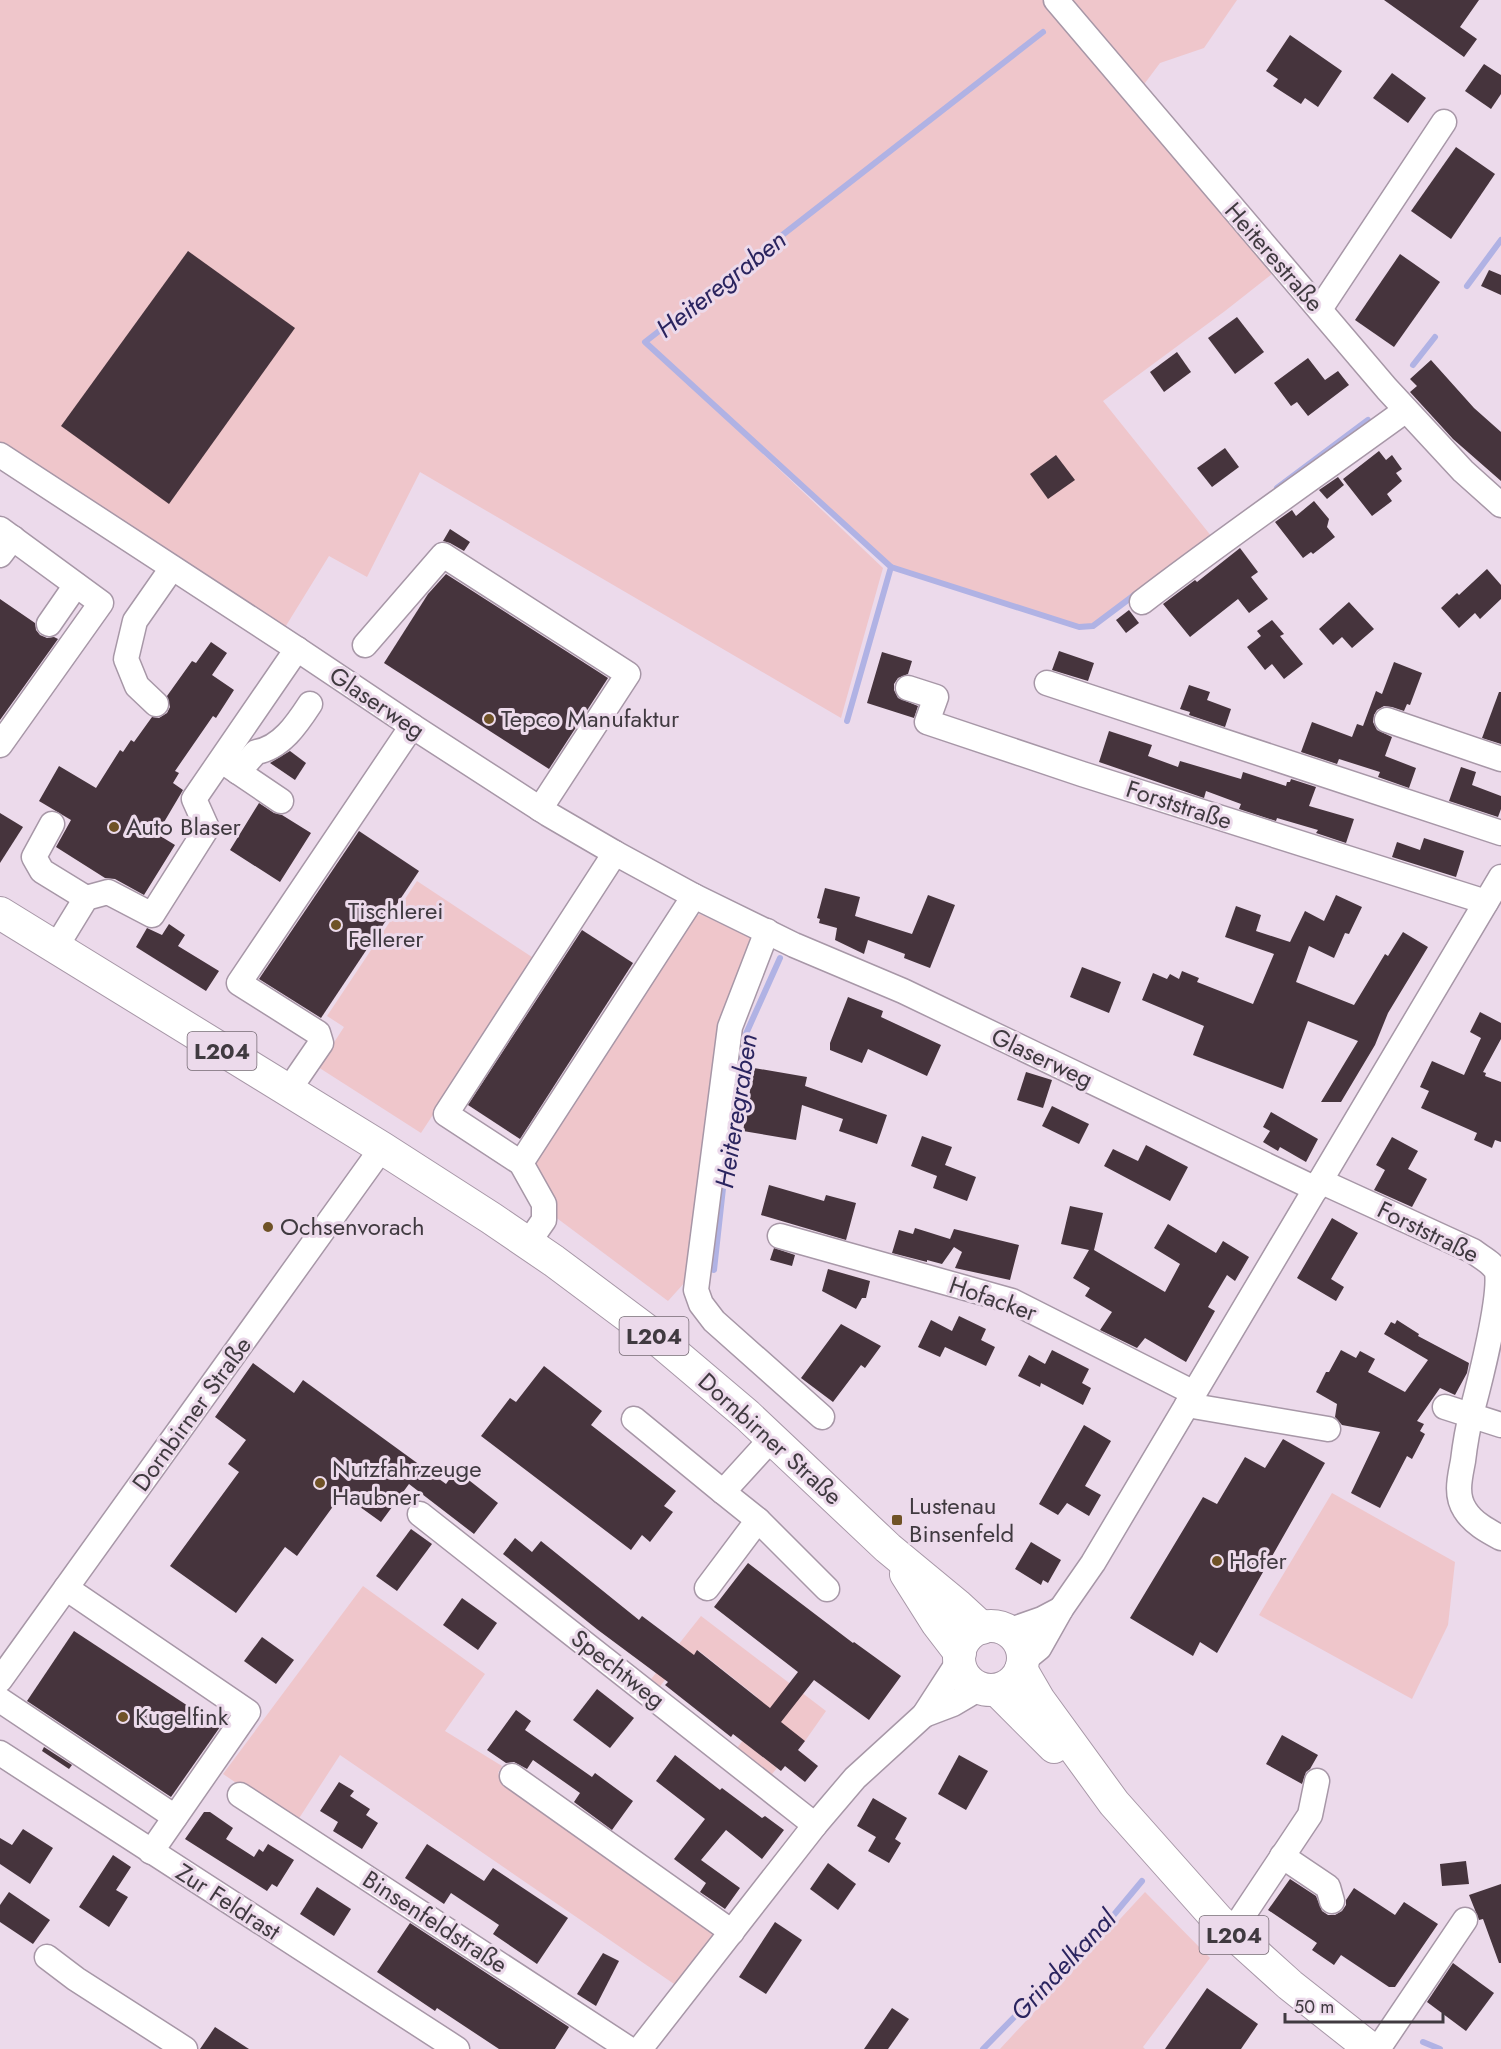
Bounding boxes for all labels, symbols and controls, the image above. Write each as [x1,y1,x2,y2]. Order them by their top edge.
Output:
street label: Heiterestraße [1217,194,1332,319]
water label: Heiteregraben [648,221,794,347]
street label: Glaserweg [322,658,432,747]
place label: Tepco Manufaktur [501,701,680,736]
marker: Tepco Manufaktur [482,712,496,726]
street label: Forststraße [1122,771,1236,838]
place label: Auto Blaser [126,809,242,844]
marker: Auto Blaser [107,820,121,834]
place label: Tischlerei Fellerer [348,893,444,956]
marker: Tischlerei Fellerer [329,918,343,932]
street label: Glaserweg [986,1019,1099,1096]
water label: Heiteregraben [705,1031,767,1191]
road number: L204 [188,1032,256,1070]
street label: Forststraße [1371,1192,1485,1271]
place label: Ochsenvorach [280,1209,425,1244]
marker: Ochsenvorach [261,1220,275,1234]
street label: Hofacker [944,1267,1043,1330]
road number: L204 [620,1317,688,1355]
street label: Dornbirner Straße [124,1329,260,1498]
street label: Dornbirner Straße [690,1364,850,1513]
place label: Nutzfahrzeuge Haubner [332,1451,482,1514]
marker: Nutzfahrzeuge Haubner [313,1476,327,1490]
place label: Lustenau Binsenfeld [909,1488,1014,1551]
marker: Lustenau Binsenfeld [890,1513,904,1527]
place label: Hofer [1229,1543,1287,1578]
marker: Hofer [1210,1554,1224,1568]
street label: Spechtweg [564,1621,673,1717]
place label: Kugelfink [135,1699,229,1734]
marker: Kugelfink [116,1710,130,1724]
street label: Zur Feldrast [169,1855,288,1949]
street label: Binsenfeldstraße [356,1862,515,1982]
water label: Grindelkanal [1001,1900,1125,2029]
road number: L204 [1200,1916,1268,1954]
scale bar [1285,1986,1442,2024]
text: 50 m [1294,1994,1334,2020]

